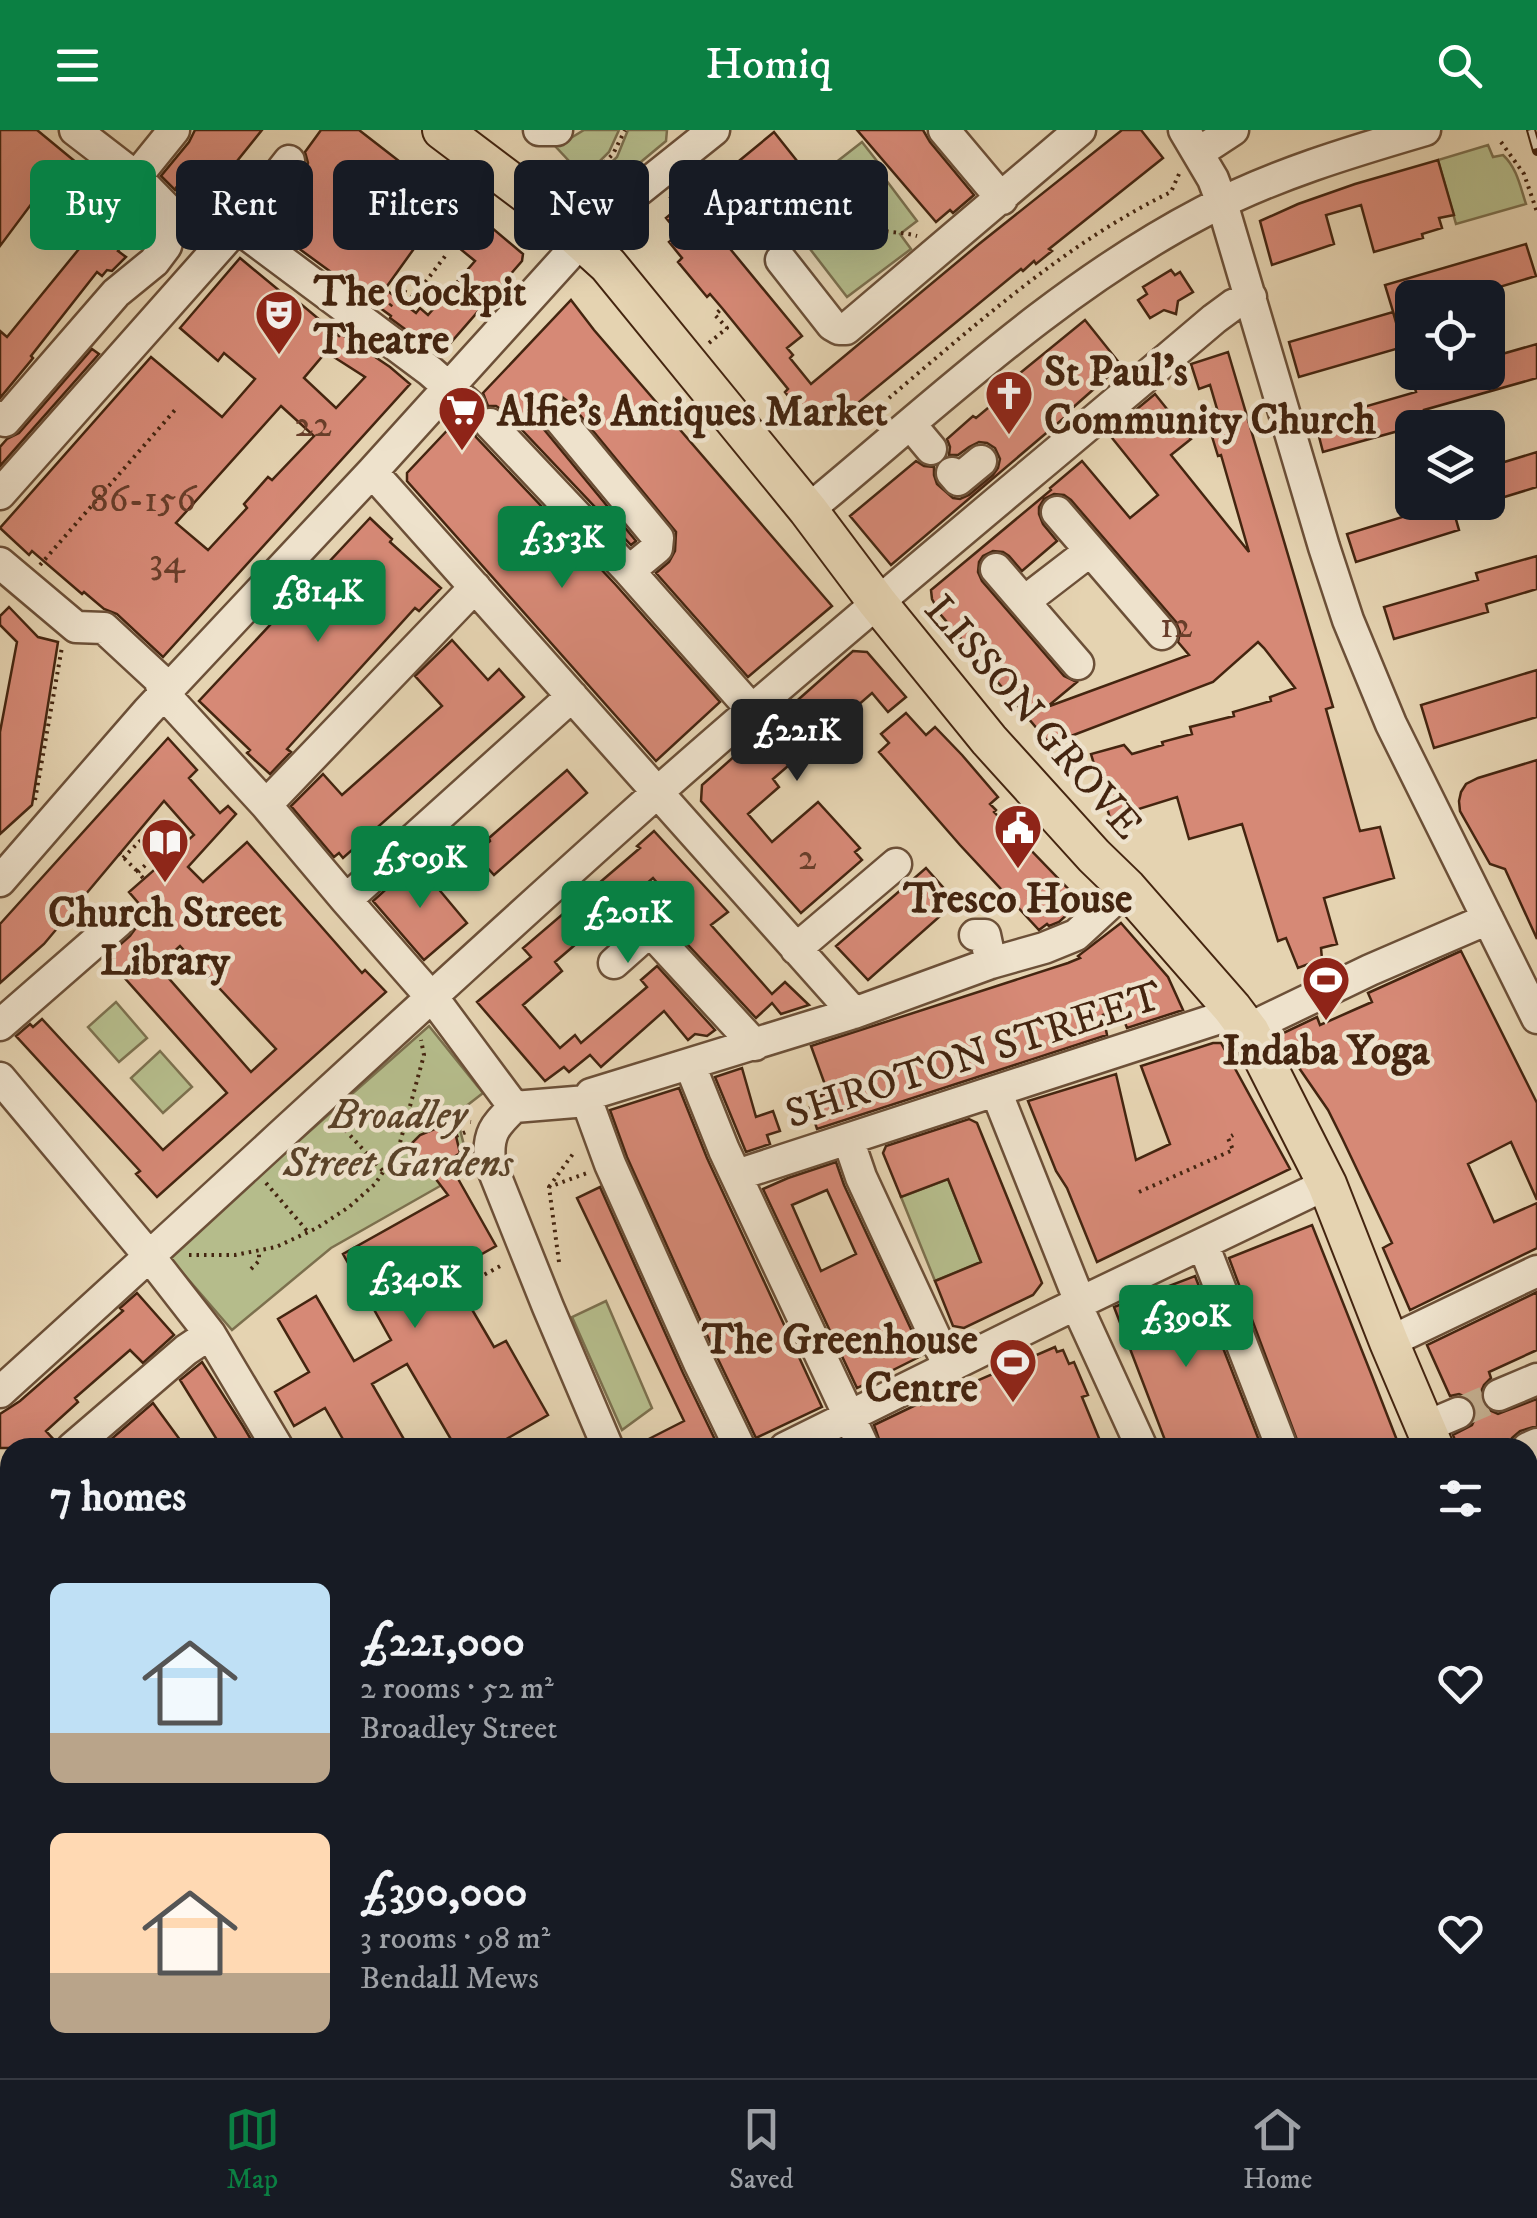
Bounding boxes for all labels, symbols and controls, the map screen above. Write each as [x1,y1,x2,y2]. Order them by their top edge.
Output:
text: Homiq [705,37,832,93]
icon: menu [50,38,105,93]
icon: search [1432,38,1487,93]
chip: Buy [30,160,156,250]
chip: Rent [176,160,313,250]
chip: Filters [333,160,494,250]
chip: New [514,160,649,250]
chip: Apartment [669,160,888,250]
place label: The Cockpit Theatre [313,267,527,367]
map controls [1395,280,1505,520]
button: locate [1395,280,1505,390]
theatre icon: The Cockpit Theatre [253,288,305,356]
place label: St Paul's Community Church [1044,347,1377,447]
church icon: St Paul's Community Church [983,368,1035,436]
supermarket icon: Alfie's Antiques Market [436,384,488,452]
place label: Alfie's Antiques Market [496,387,888,439]
house number: 22 [294,401,332,449]
button: layers [1395,410,1505,520]
house number: 86-156 [90,476,198,524]
pin: £353K [492,506,632,591]
text: £353K [520,518,604,558]
house number: 34 [149,538,186,586]
pin: £814K [248,560,388,645]
text: £814K [273,572,363,612]
street label: LISSON GROVE [912,585,1153,851]
house number: 12 [1160,602,1193,650]
pin: £221K [727,699,867,784]
text: £221K [753,711,841,751]
public building icon: Tresco House [992,802,1044,870]
library icon: Church Street Library [139,816,191,884]
pin: £509K [350,826,490,911]
house number: 2 [798,834,817,882]
text: £509K [373,838,467,878]
place label: Tresco House [903,874,1132,926]
pin: £201K [558,881,698,966]
place label: Church Street Library [48,888,283,988]
text: £201K [583,893,673,933]
sports icon: Indaba Yoga [1300,954,1352,1022]
street label: SHROTON STREET [779,970,1169,1141]
place label: Indaba Yoga [1223,1026,1431,1078]
park label: Broadley Street Gardens [282,1090,514,1190]
pin: £340K [345,1246,485,1331]
text: £340K [369,1258,461,1298]
pin: £390K [1116,1285,1256,1370]
text: £390K [1141,1297,1231,1337]
place label: The Greenhouse Centre [701,1315,978,1415]
sports icon: The Greenhouse Centre [987,1336,1039,1404]
icon: filters [1433,1471,1488,1526]
text: 7 homes [50,1472,186,1524]
text: £221,000 [360,1617,525,1669]
icon: home [130,1623,250,1743]
icon: heart [1433,1656,1488,1711]
text: 2 rooms · 52 m² [360,1669,554,1709]
text: Broadley Street [360,1709,558,1749]
text: £390,000 [360,1867,527,1919]
icon: home [130,1873,250,1993]
icon: heart [1433,1906,1488,1961]
text: 3 rooms · 98 m² [360,1919,550,1959]
text: Bendall Mews [360,1959,539,1999]
tab: Map [225,2102,280,2197]
tab: Saved [729,2102,794,2197]
tab: Home [1243,2102,1312,2197]

